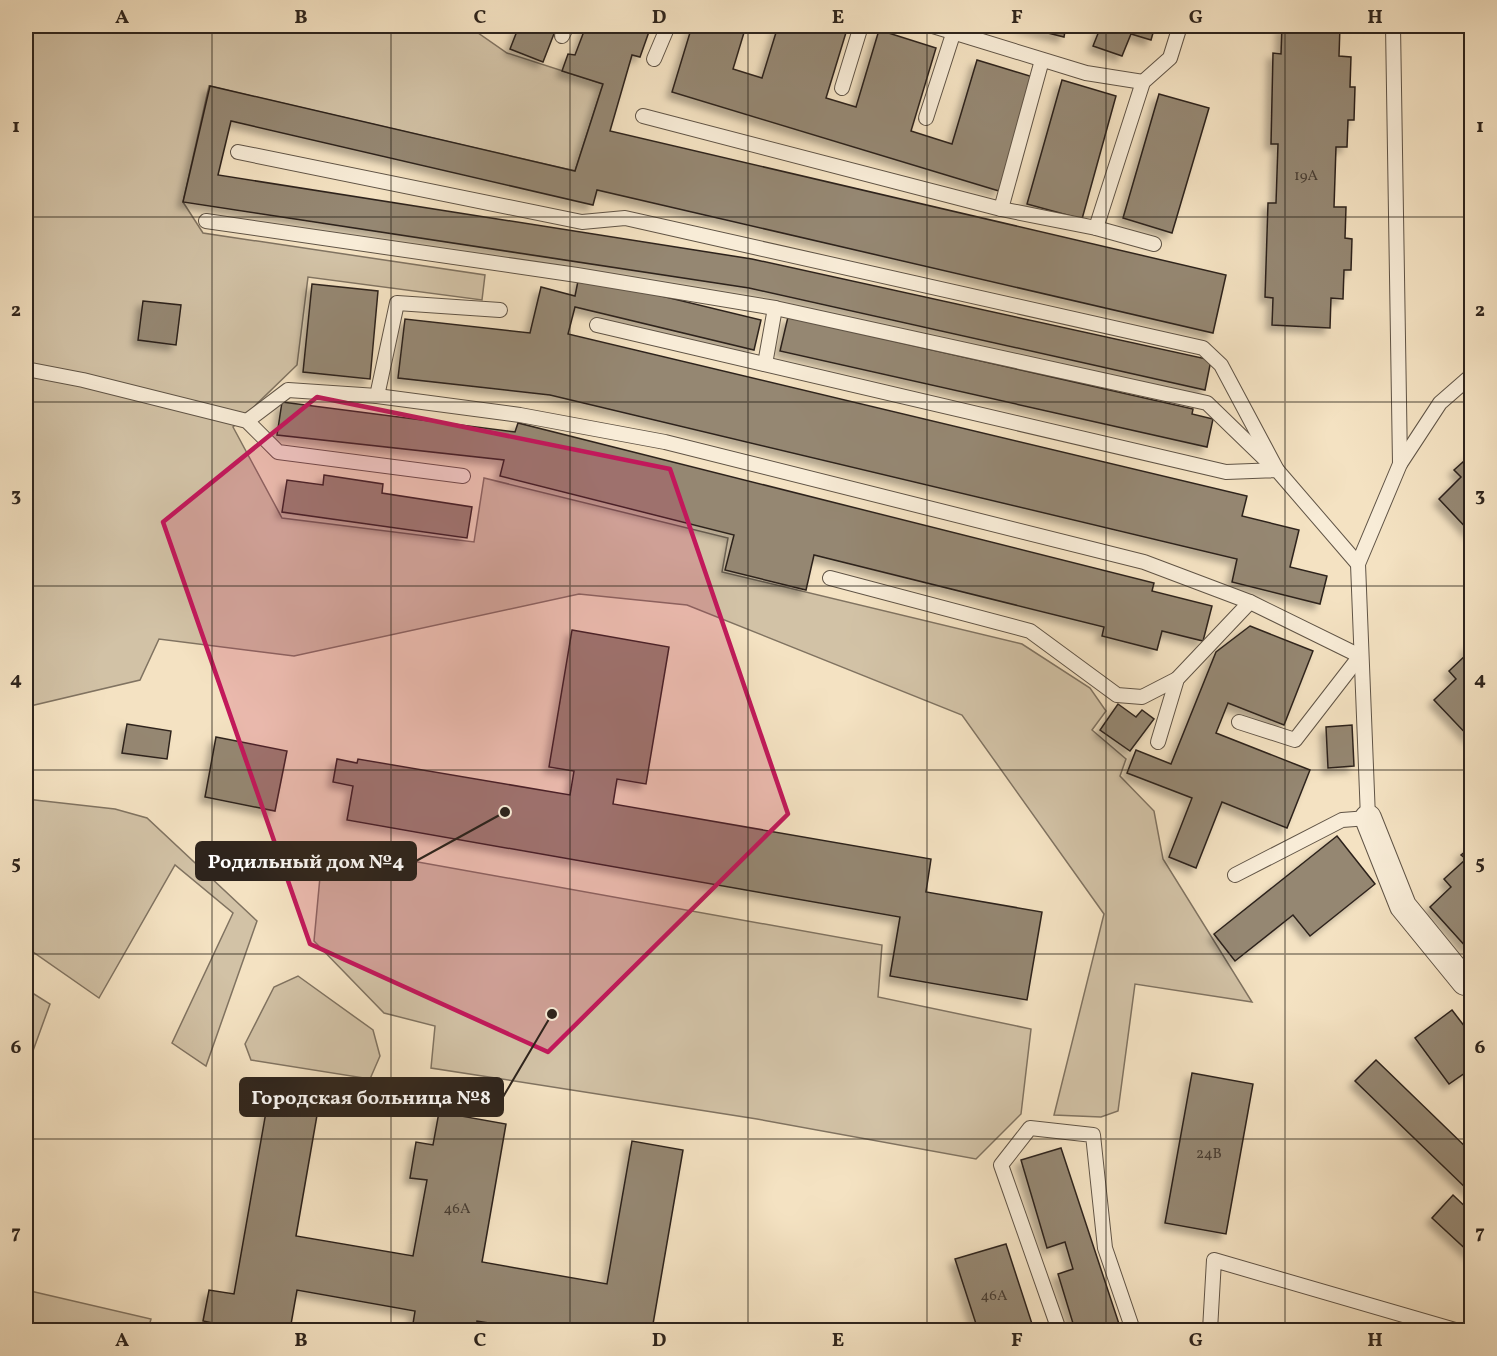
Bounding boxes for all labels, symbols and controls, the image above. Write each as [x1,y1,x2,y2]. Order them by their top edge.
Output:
text: A [115,4,129,32]
text: B [294,4,308,32]
text: C [474,4,487,32]
text: D [652,4,666,32]
text: E [832,4,844,32]
text: F [1011,4,1023,32]
text: G [1189,4,1203,32]
text: H [1367,4,1383,32]
text: 1 [12,113,20,141]
text: 1 [1476,113,1484,141]
house number: 19А [1294,166,1319,187]
text: 2 [11,297,21,325]
text: 2 [1475,297,1485,325]
text: 3 [11,482,21,510]
text: 3 [1475,482,1485,510]
text: 4 [10,666,22,694]
text: 4 [1474,666,1486,694]
callout: Родильный дом №4 [196,842,416,880]
text: Родильный дом №4 [208,849,404,877]
text: 5 [11,850,21,878]
text: 5 [1475,850,1485,878]
text: 6 [11,1034,22,1062]
text: 6 [1475,1034,1486,1062]
callout: Городская больница №8 [240,1078,503,1116]
text: Городская больница №8 [251,1085,491,1113]
house number: 24В [1196,1144,1222,1165]
house number: 46А [444,1199,471,1220]
text: 7 [11,1219,21,1247]
text: 7 [1475,1219,1485,1247]
house number: 46А [981,1286,1008,1307]
text: A [115,1327,129,1355]
text: B [294,1327,308,1355]
text: C [474,1327,487,1355]
text: D [652,1327,666,1355]
text: E [832,1327,844,1355]
text: F [1011,1327,1023,1355]
text: G [1189,1327,1203,1355]
text: H [1367,1327,1383,1355]

